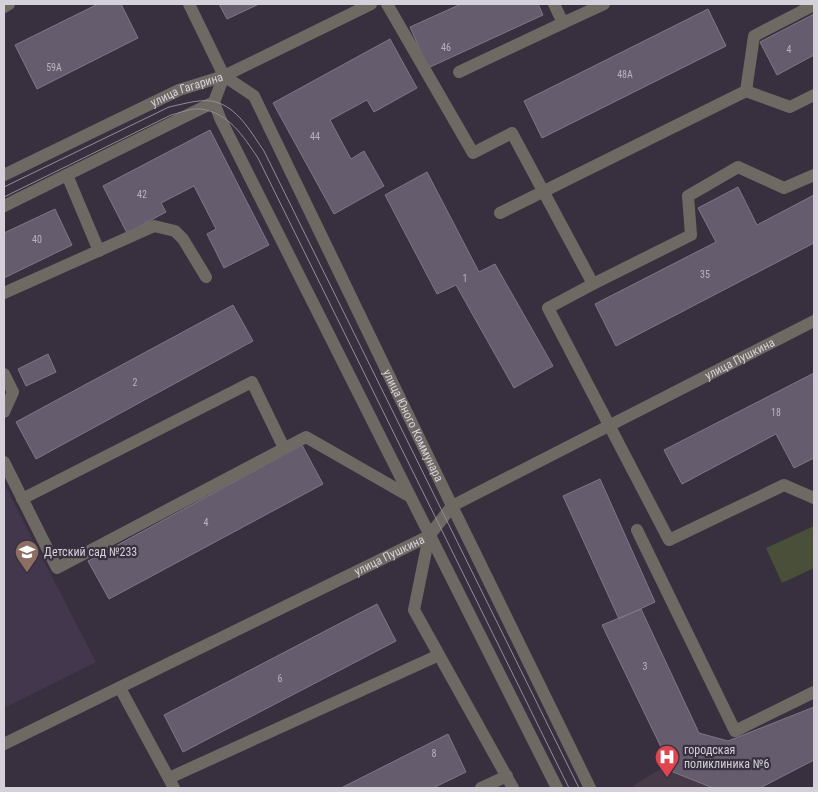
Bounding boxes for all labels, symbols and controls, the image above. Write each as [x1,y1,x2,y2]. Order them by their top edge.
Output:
house number: 46 [441,42,451,53]
house number: 4 [787,44,792,55]
house number: 59А [46,62,62,73]
house number: 48А [617,69,633,80]
street label: улица Гагарина [148,70,225,110]
house number: 44 [310,131,320,142]
house number: 42 [137,189,147,200]
house number: 40 [32,234,42,245]
house number: 35 [700,269,710,280]
house number: 1 [463,273,467,284]
street label: улица Пушкина [702,335,777,383]
street label: улица Юного Коммунара [380,367,446,484]
house number: 2 [133,377,138,388]
house number: 18 [771,407,781,418]
house number: 4 [204,517,209,528]
street label: улица Пушкина [352,532,427,579]
school or university icon: Детский сад №233 [14,539,40,573]
place label: Детский сад №233 [44,545,137,559]
house number: 3 [643,661,648,672]
house number: 6 [278,673,283,684]
place label: городская поликлиника №6 [684,743,769,771]
hospital icon: городская поликлиника №6 [654,744,680,778]
house number: 8 [432,748,437,759]

